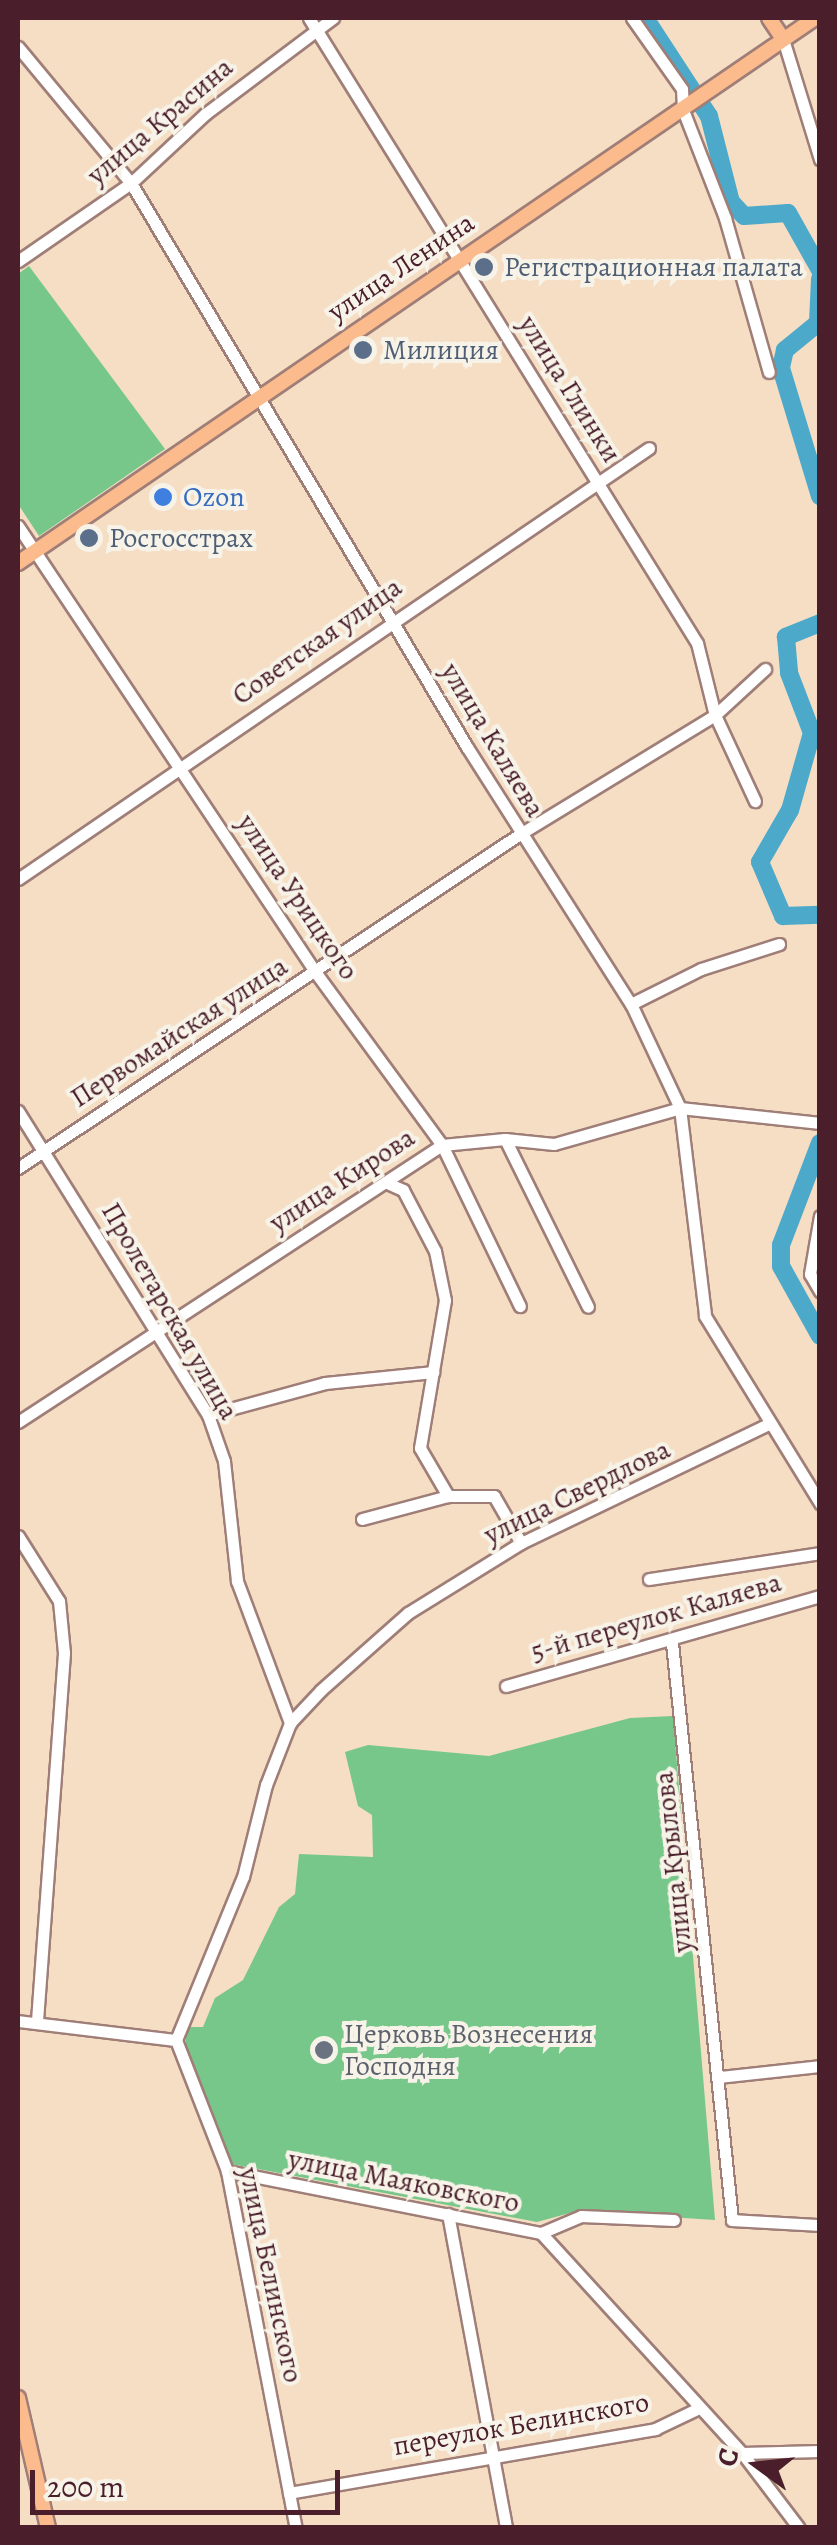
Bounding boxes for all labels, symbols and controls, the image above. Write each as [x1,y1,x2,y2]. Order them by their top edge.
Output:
street label: улица Красина [80,50,240,192]
street label: улица Ленина [321,206,481,328]
place label: Регистрационная палата [504,250,803,284]
marker: Регистрационная палата [473,256,495,278]
street label: улица Глинки [512,309,628,469]
place label: Милиция [383,333,499,367]
marker: Милиция [352,339,374,361]
place label: Ozon [183,480,245,514]
marker: Ozon [152,486,174,508]
place label: Росгосстрах [109,521,253,555]
marker: Росгосстрах [78,527,100,549]
street label: Советская улица [226,570,408,712]
street label: улица Каляева [434,657,552,823]
street label: улица Урицкого [230,808,366,986]
street label: Первомайская улица [64,949,294,1115]
street label: улица Кирова [263,1121,421,1239]
street label: Пролетарская улица [94,1196,246,1426]
street label: улица Свердлова [478,1432,676,1552]
street label: 5-й переулок Каляева [527,1565,785,1669]
street label: улица Крылова [647,1770,699,1954]
place label: Церковь Вознесения Господня [344,2017,593,2083]
marker: Церковь Вознесения Господня [313,2039,335,2061]
street label: улица Маяковского [286,2142,522,2220]
street label: улица Белинского [232,2164,310,2386]
street label: переулок Белинского [390,2385,652,2463]
north arrow [707,2415,807,2515]
text: С [707,2444,749,2470]
scale bar [35,2450,345,2512]
text: 200 m [47,2467,124,2507]

